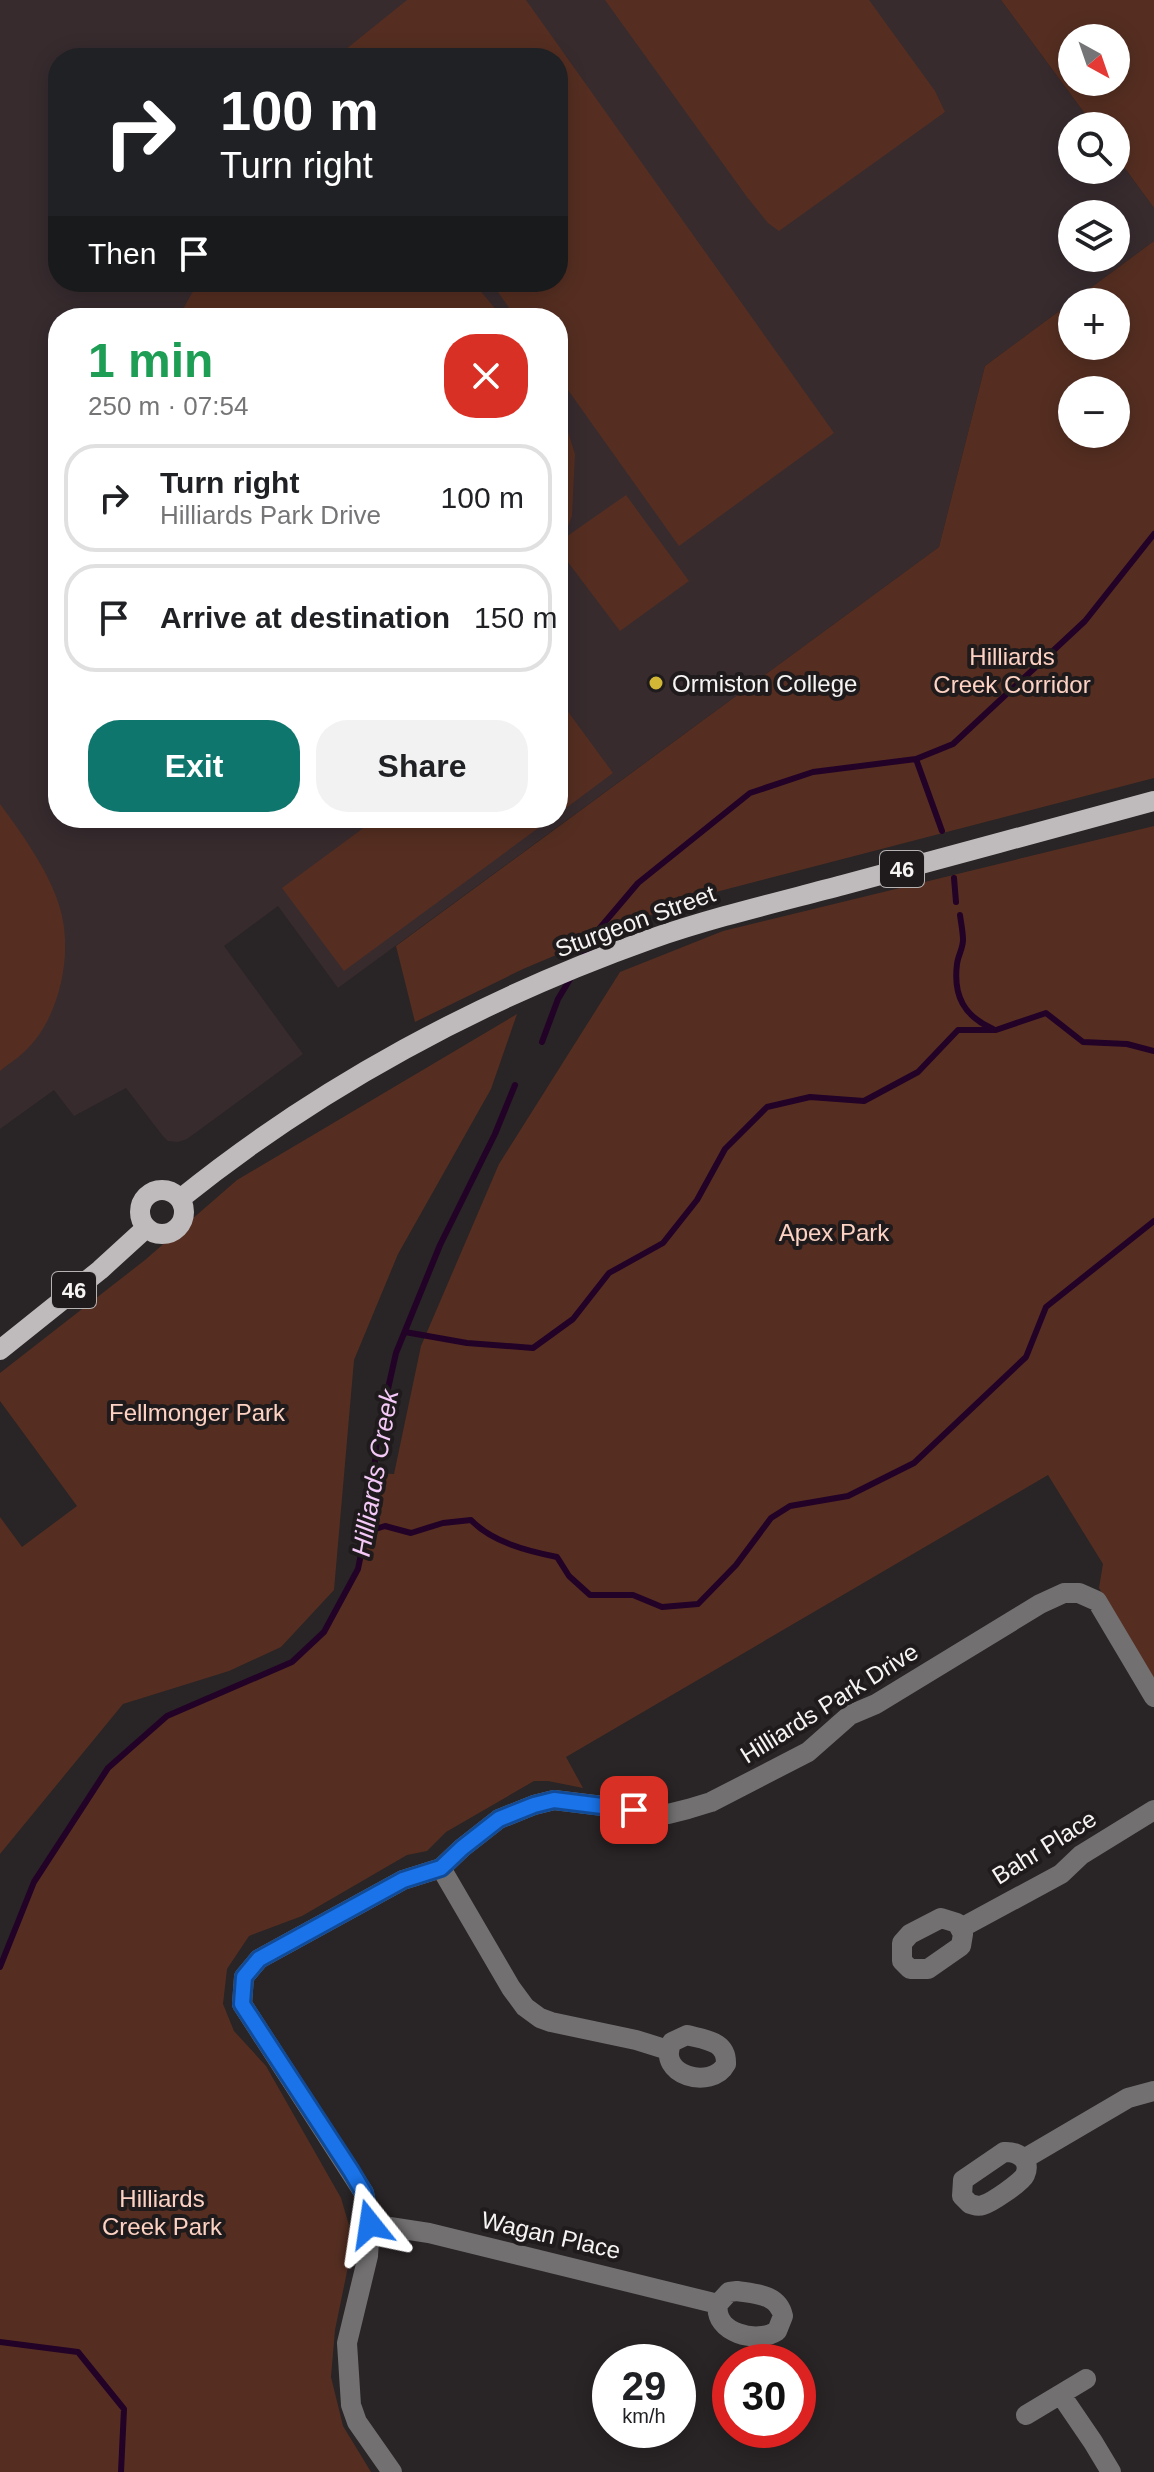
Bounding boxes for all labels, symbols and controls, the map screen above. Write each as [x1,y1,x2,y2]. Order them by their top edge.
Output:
north arrow [1058,24,1130,96]
map controls [1058,24,1130,448]
text: 100 m [220,79,379,142]
icon: right [88,80,192,184]
button: search [1058,112,1130,184]
text: Turn right [220,145,373,186]
button: layers [1058,200,1130,272]
icon: arrive [172,232,216,276]
text: Then [88,237,156,270]
button: + [1058,288,1130,360]
text: 1 min [88,334,213,387]
button: close [444,334,528,418]
button: − [1058,376,1130,448]
text: 250 m · 07:54 [88,391,248,421]
text: Turn right [160,466,299,499]
icon: right [92,476,136,520]
text: 100 m [441,481,524,514]
text: Hilliards Park Drive [160,500,381,530]
icon: arrive [92,596,136,640]
text: Arrive at destination [160,601,450,634]
text: 150 m [474,601,557,634]
park label: Hilliards Creek Corridor [933,643,1091,698]
place label: Ormiston College [672,670,857,697]
marker: Ormiston College [647,674,665,692]
button: Exit [88,720,300,812]
button: Share [316,720,528,812]
road number: 46 [880,851,924,887]
street label: Sturgeon Street [551,879,719,962]
park label: Apex Park [779,1219,890,1246]
road number: 46 [52,1272,96,1308]
water label: Hilliards Creek [346,1385,405,1559]
park label: Fellmonger Park [109,1399,286,1426]
street label: Hilliards Park Drive [735,1637,923,1769]
pin [600,1776,668,1844]
icon: arrive [612,1788,656,1832]
street label: Bahr Place [987,1804,1101,1890]
position arrow [328,2182,412,2266]
park label: Hilliards Creek Park [102,2185,223,2240]
street label: Wagan Place [479,2206,623,2264]
speed limit sign: 30 [712,2344,816,2448]
text: 29 [622,2364,666,2408]
text: km/h [622,2405,666,2427]

